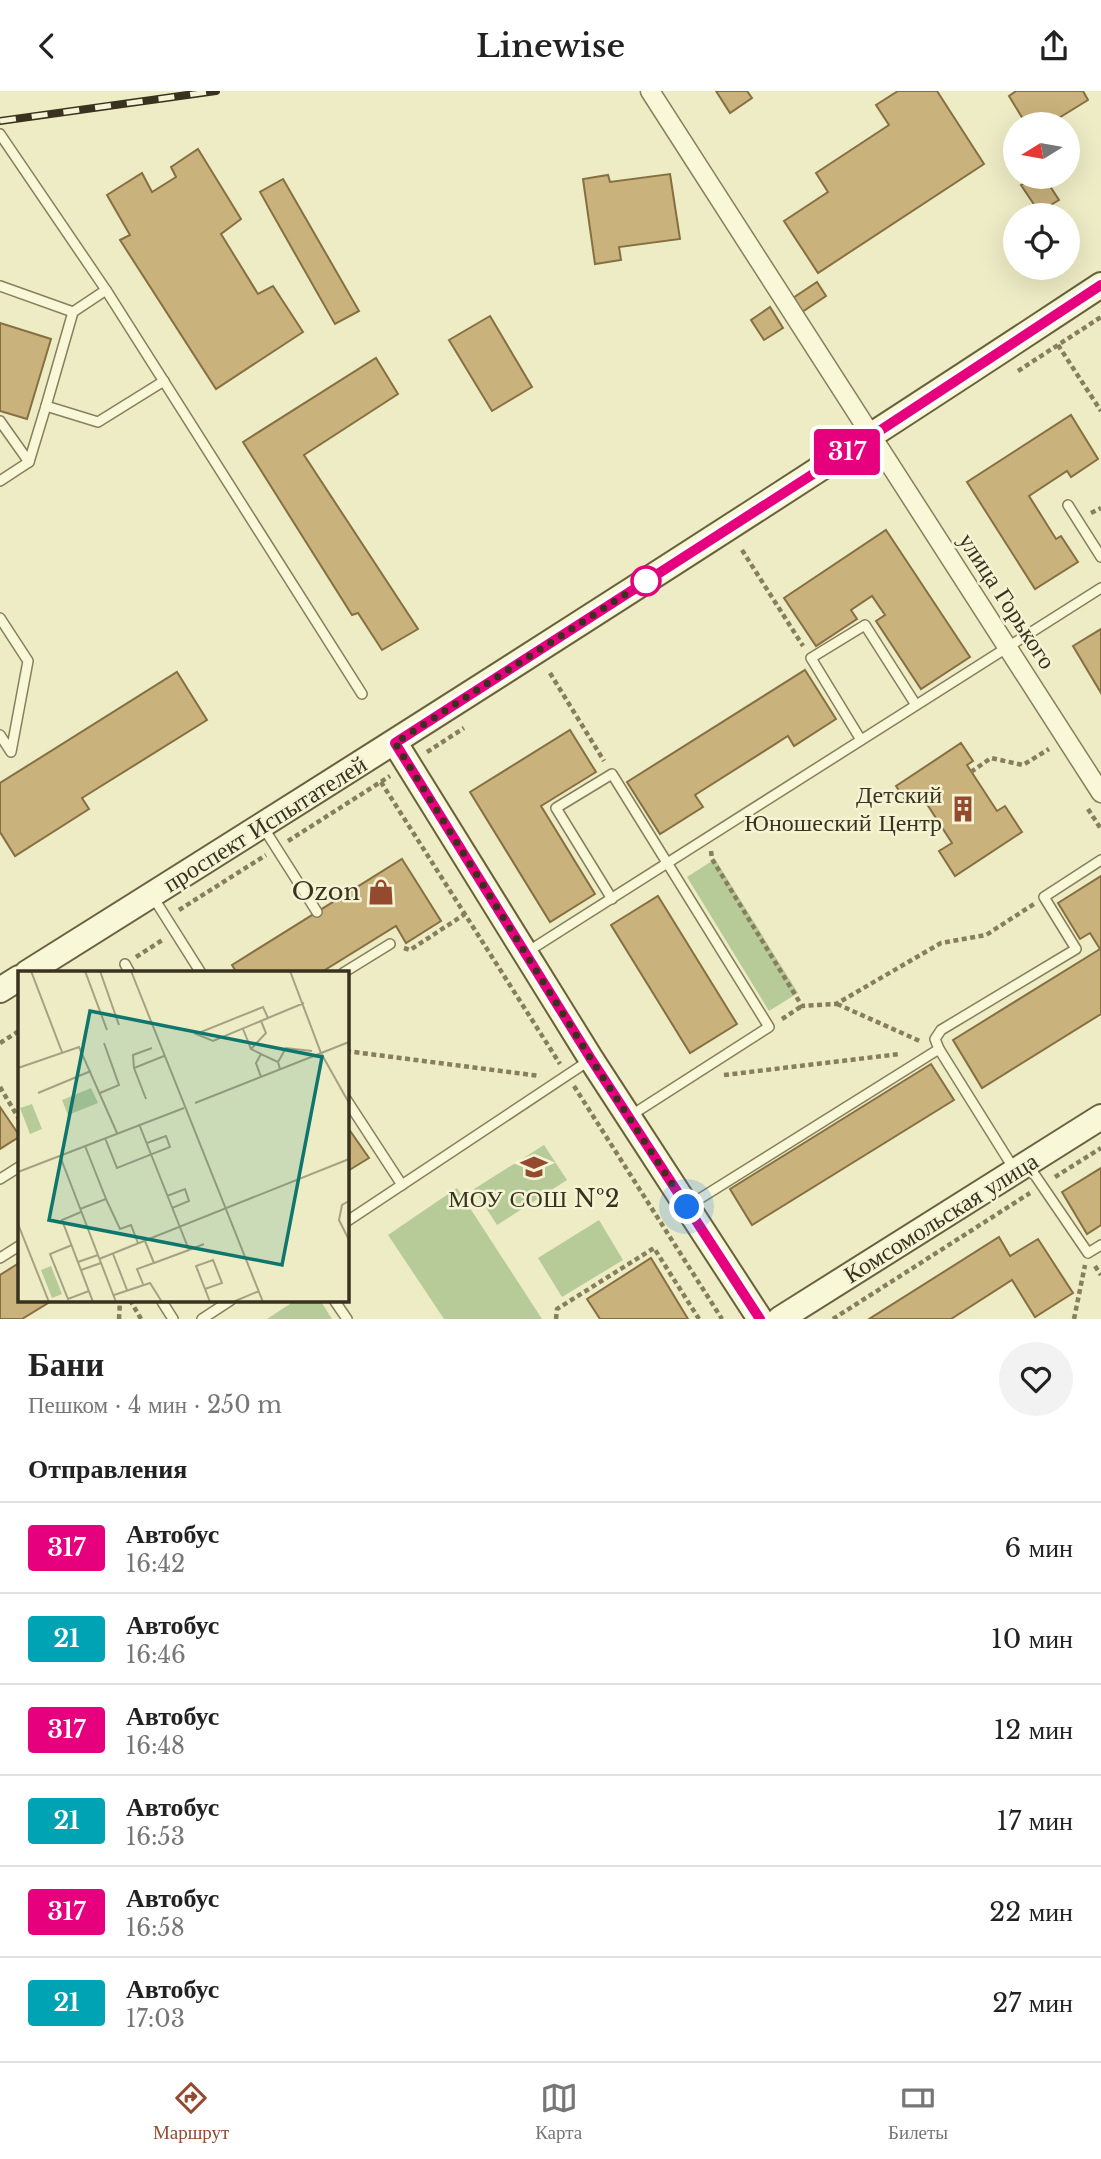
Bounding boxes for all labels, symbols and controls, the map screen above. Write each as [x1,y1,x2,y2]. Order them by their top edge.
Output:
text: Linewise [476,26,625,66]
icon: back [28,27,66,65]
icon: share [1035,27,1073,65]
north arrow [1003,112,1080,189]
map controls [1003,112,1080,280]
button: locate [1003,203,1080,280]
line badge: 317 [807,429,887,475]
text: 317 [828,437,866,466]
street label: улица Горького [953,527,1062,674]
unlabelled marker [631,566,661,596]
street label: проспект Испытателей [158,749,372,898]
place label: Детский Юношеский Центр [744,780,942,837]
building icon: Детский Юношеский Центр [948,794,978,824]
place label: Ozon [292,877,360,906]
shop icon: Ozon [366,877,396,907]
inset map [18,971,348,1301]
street label: Комсомольская улица [838,1146,1043,1289]
school or university icon: МОУ СОШ №2 [519,1152,549,1182]
place label: МОУ СОШ №2 [448,1184,620,1213]
your location [669,1189,704,1224]
button: heart [999,1342,1073,1416]
text: Бани [28,1344,104,1385]
text: Пешком · 4 мин · 250 m [28,1391,282,1419]
text: Отправления [28,1453,187,1485]
text: Автобус [126,1518,219,1550]
text: 6 мин [1005,1532,1073,1564]
text: 317 [47,1533,86,1562]
text: 16:42 [126,1550,185,1578]
text: Автобус [126,1609,219,1641]
text: 10 мин [991,1623,1073,1655]
text: 21 [53,1624,80,1653]
text: 16:46 [126,1641,186,1669]
text: Автобус [126,1700,219,1732]
text: 12 мин [994,1714,1073,1746]
text: 317 [47,1715,86,1744]
text: 16:48 [126,1732,185,1760]
text: Автобус [126,1791,219,1823]
text: 17 мин [997,1805,1073,1837]
text: 21 [53,1806,80,1835]
text: 16:53 [126,1823,185,1851]
text: Автобус [126,1882,219,1914]
text: 22 мин [989,1896,1073,1928]
text: 317 [47,1897,86,1926]
text: 16:58 [126,1914,185,1942]
text: Автобус [126,1973,219,2005]
text: 27 мин [992,1987,1073,2019]
text: 21 [53,1988,80,2017]
text: 17:03 [126,2005,185,2033]
tab: Маршрут [153,2079,229,2144]
tab: Карта [535,2079,582,2144]
tab: Билеты [888,2079,948,2144]

